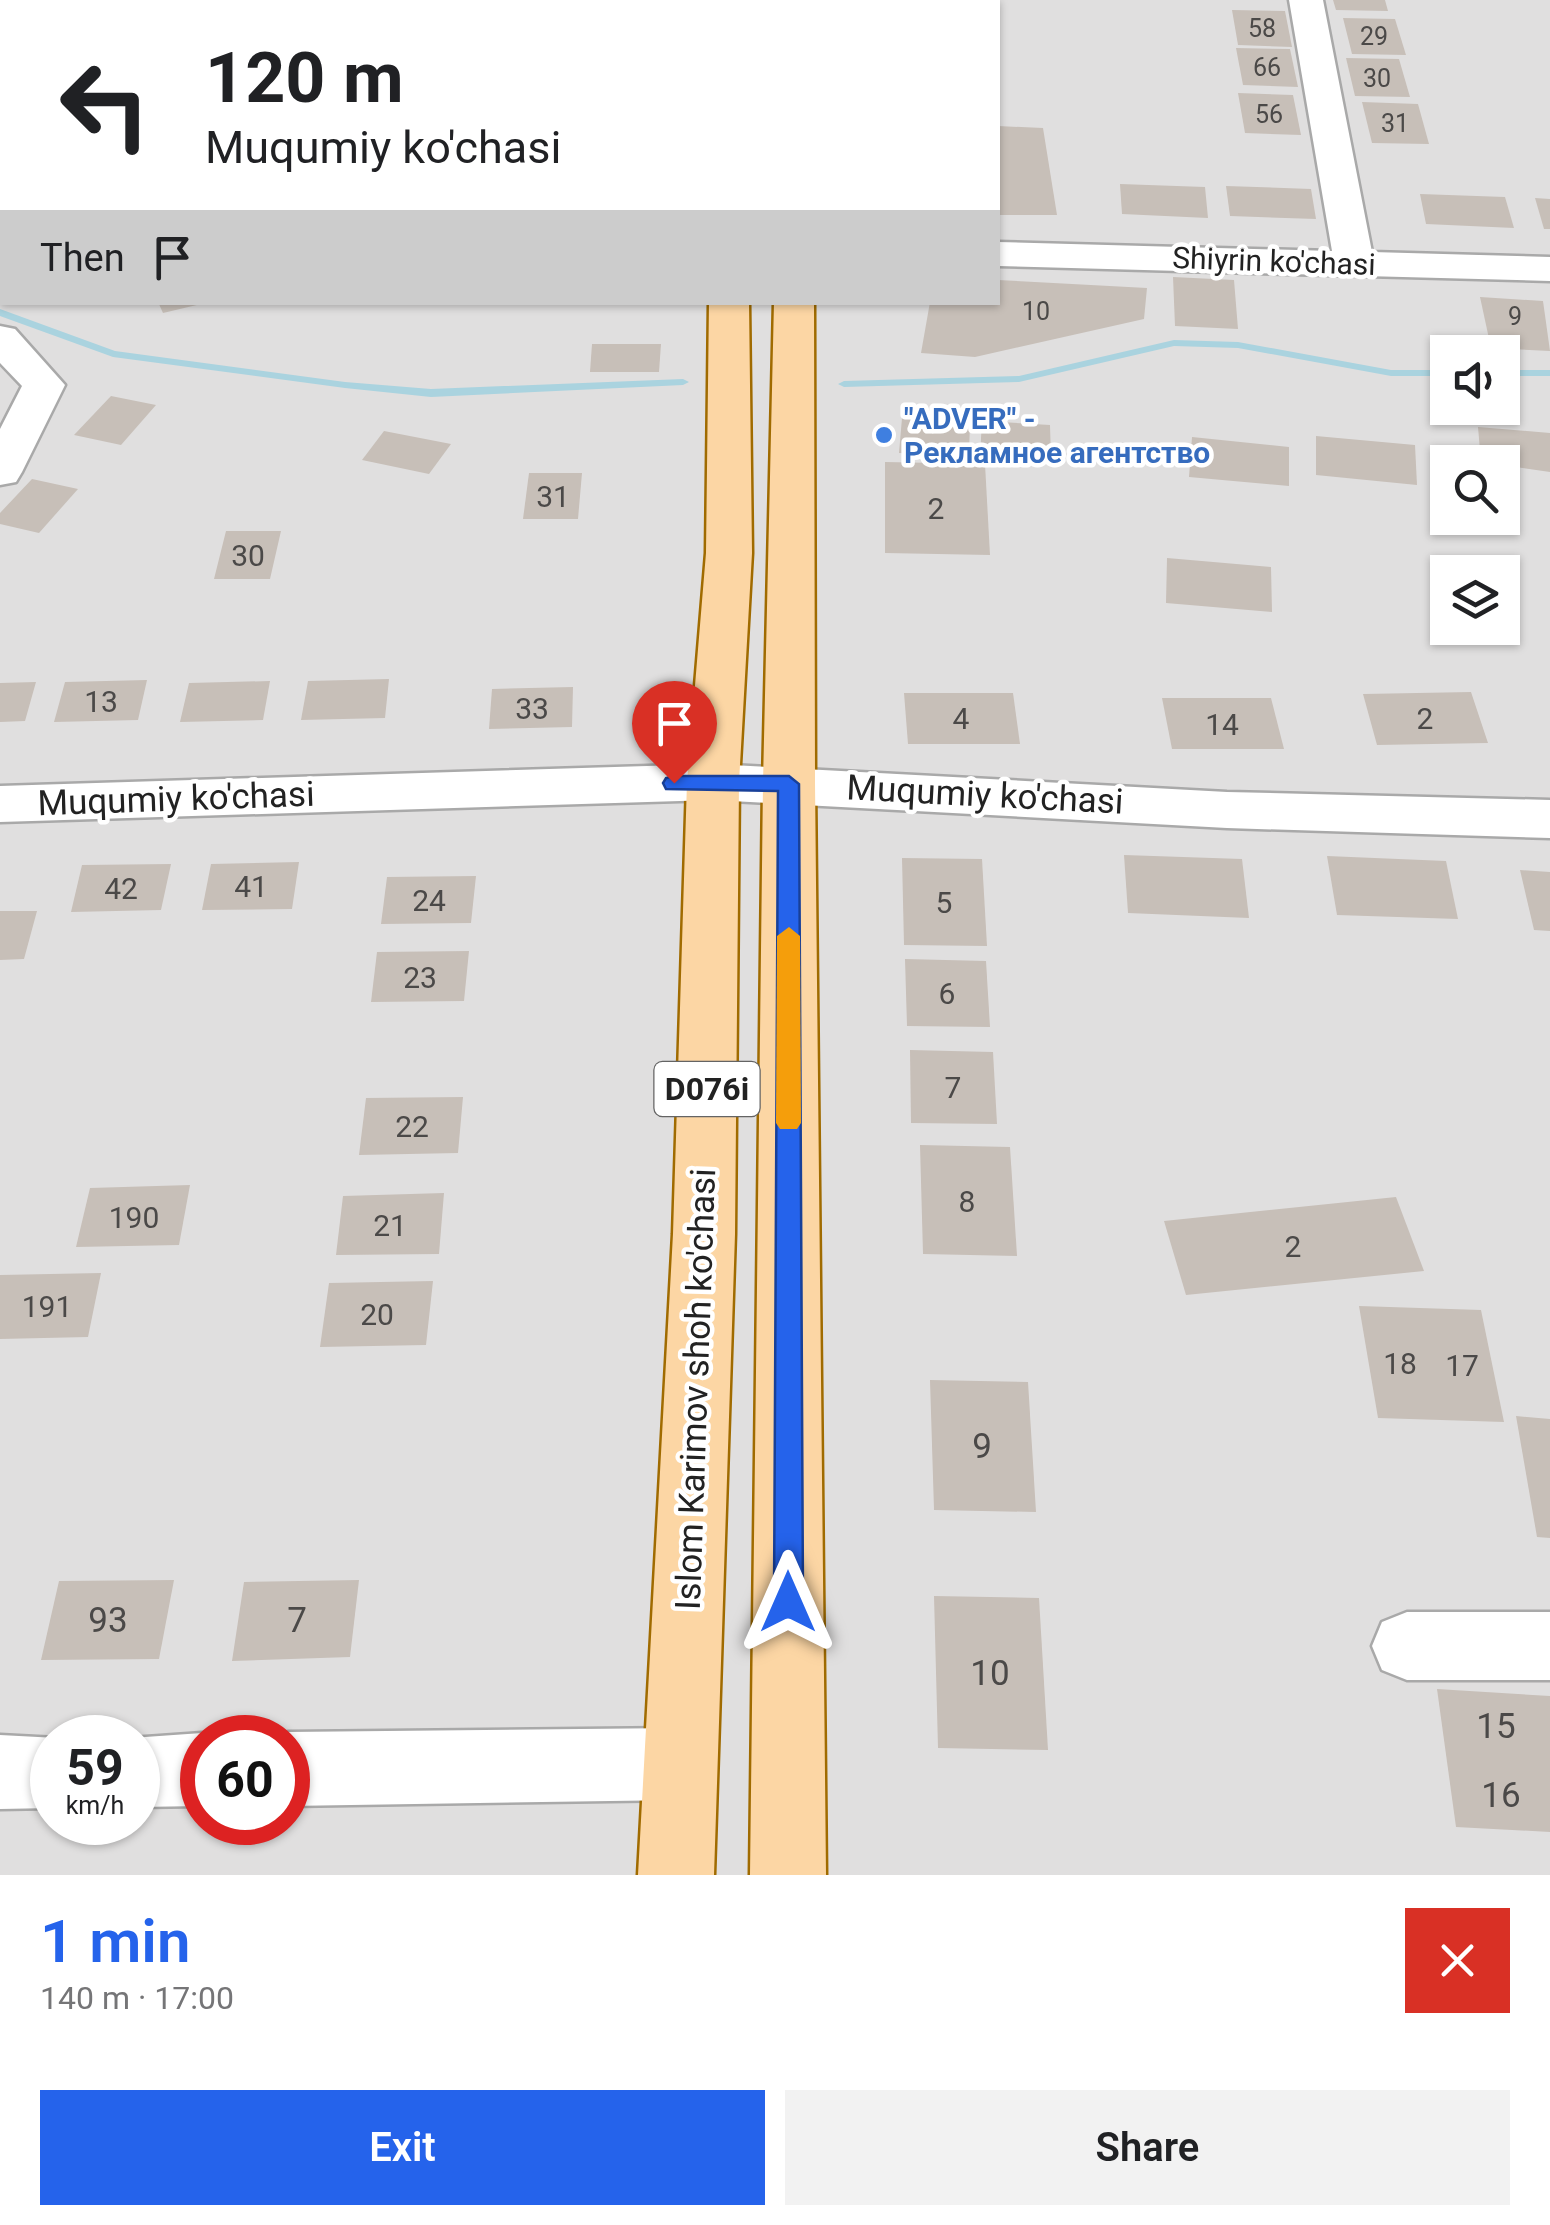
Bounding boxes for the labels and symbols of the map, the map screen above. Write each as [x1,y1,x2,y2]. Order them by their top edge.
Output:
house number: 58 [1248,14,1276,43]
house number: 29 [1360,22,1388,51]
house number: 66 [1253,53,1281,82]
house number: 30 [1363,64,1391,93]
house number: 56 [1255,100,1283,129]
house number: 31 [1381,109,1409,138]
street label: Shiyrin ko'chasi [1172,240,1376,282]
house number: 10 [1022,297,1050,326]
house number: 9 [1508,302,1522,331]
place label: "ADVER" - Рекламное агентство [904,401,1210,470]
marker: "ADVER" - Рекламное агентство [873,424,895,446]
house number: 31 [536,479,570,514]
house number: 2 [928,491,944,526]
house number: 30 [231,538,265,573]
pin [632,681,717,784]
house number: 13 [84,684,118,719]
house number: 33 [515,691,549,726]
house number: 4 [953,701,970,736]
house number: 2 [1417,701,1433,736]
house number: 14 [1205,707,1239,742]
street label: Muqumiy ko'chasi [846,767,1124,823]
street label: Muqumiy ko'chasi [37,774,315,824]
house number: 41 [234,869,268,904]
house number: 42 [104,871,138,906]
house number: 24 [412,883,446,918]
house number: 5 [936,885,952,920]
house number: 23 [403,960,437,995]
house number: 6 [939,976,955,1011]
road number: D076i [654,1062,760,1116]
house number: 7 [945,1070,961,1105]
house number: 22 [395,1109,429,1144]
street label: Islom Karimov shoh ko'chasi [668,1168,724,1610]
house number: 8 [959,1184,975,1219]
house number: 190 [109,1200,159,1235]
house number: 21 [373,1208,407,1243]
house number: 2 [1285,1229,1301,1264]
house number: 191 [22,1289,72,1324]
house number: 20 [360,1297,394,1332]
house number: 18 [1383,1346,1417,1381]
house number: 17 [1445,1348,1479,1383]
house number: 9 [972,1426,992,1467]
position arrow [736,1550,840,1654]
house number: 93 [88,1600,128,1641]
house number: 7 [287,1600,307,1641]
house number: 10 [970,1653,1010,1694]
house number: 15 [1476,1706,1516,1747]
speed limit sign: 60 [180,1715,310,1845]
house number: 16 [1481,1775,1521,1816]

